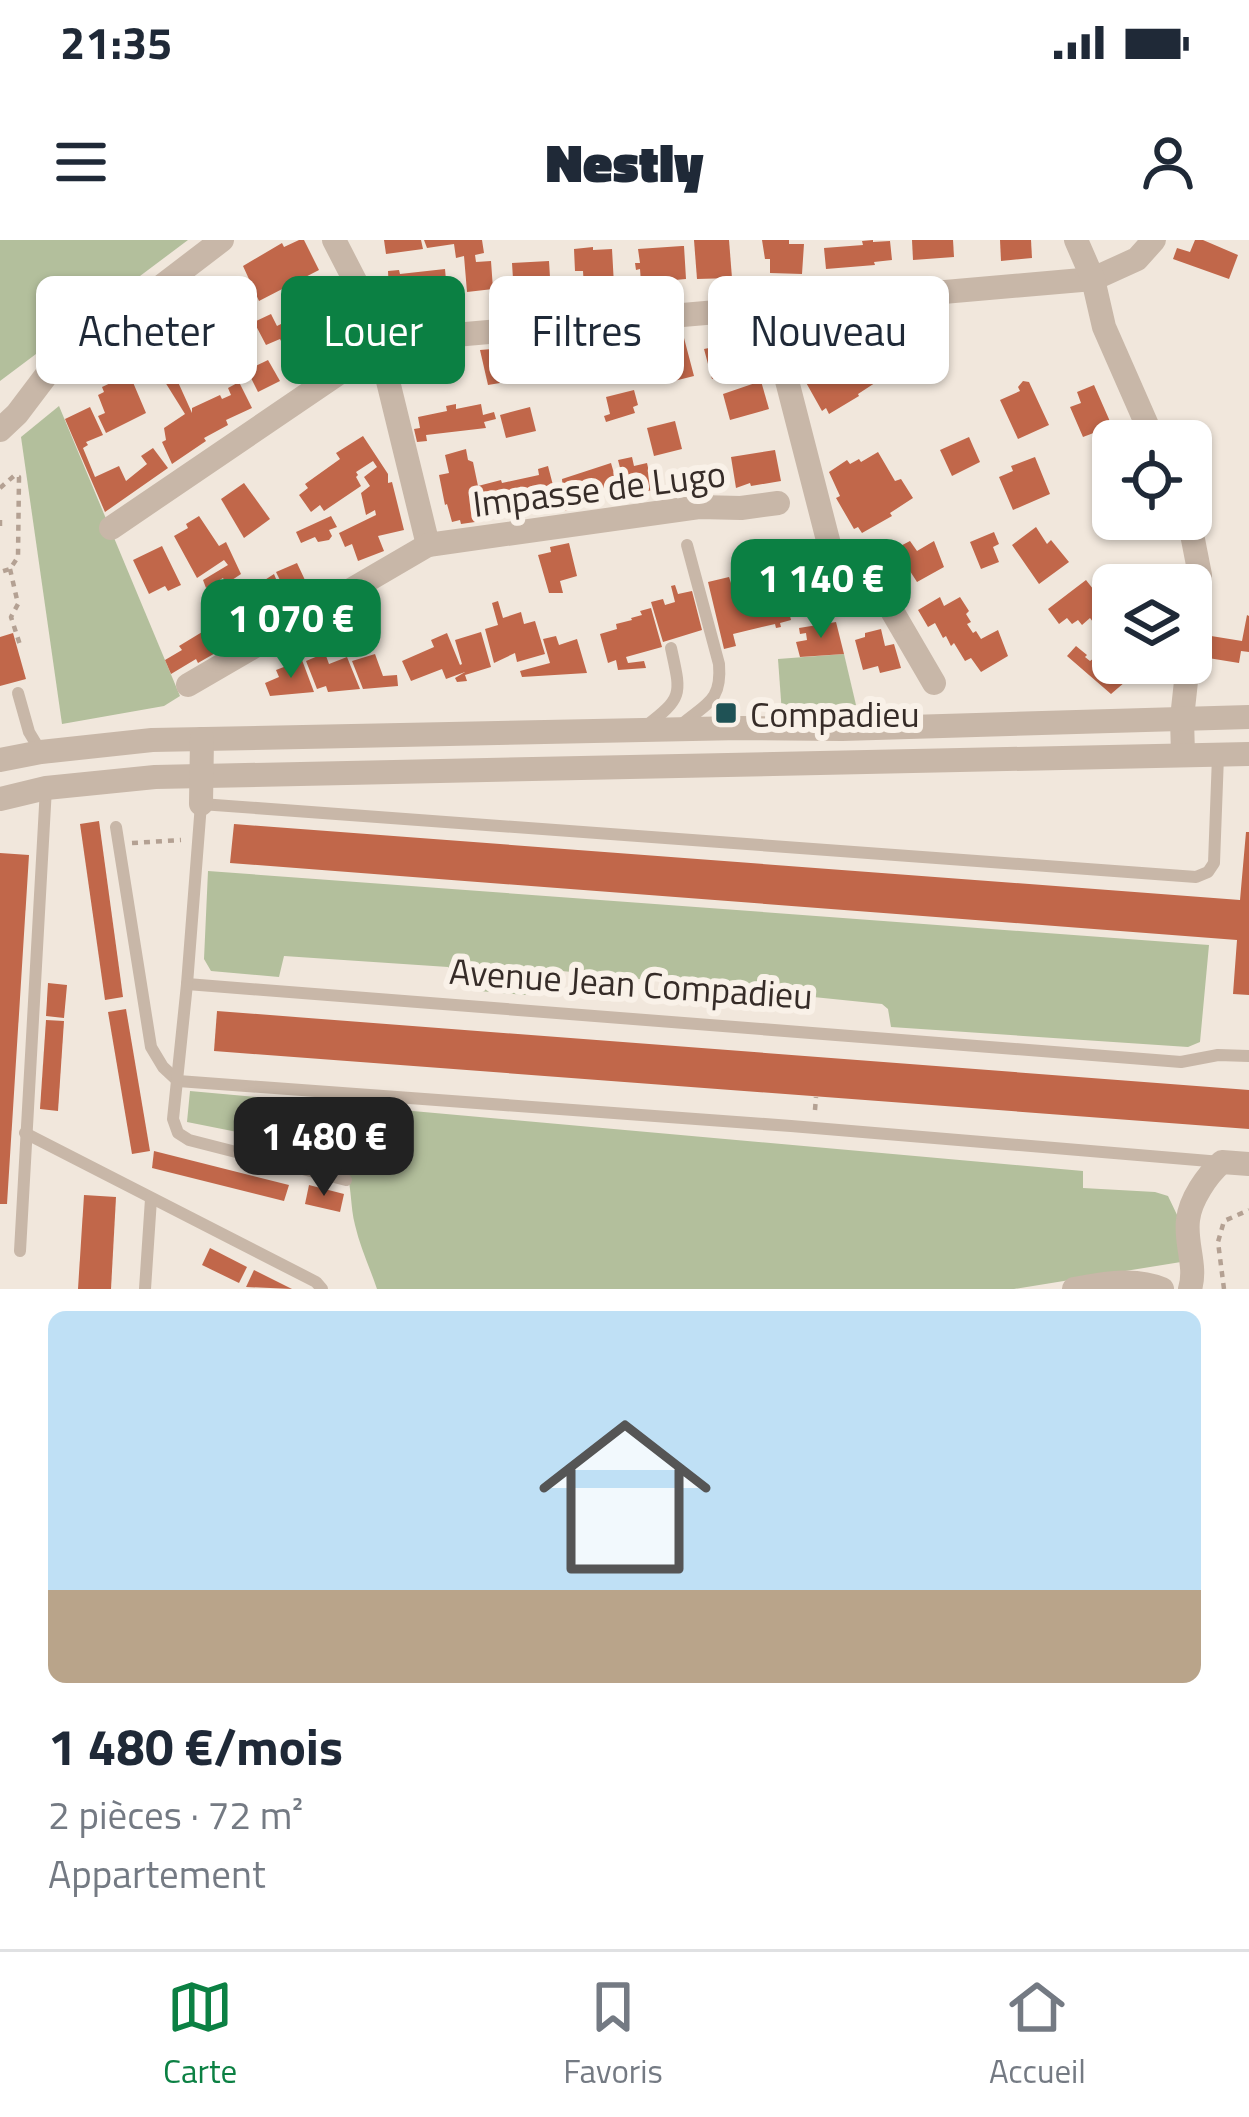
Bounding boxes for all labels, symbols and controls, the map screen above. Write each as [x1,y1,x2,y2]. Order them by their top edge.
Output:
text: 21:35 [60,8,172,76]
text: Nestly [545,121,704,203]
icon: menu [48,129,114,195]
icon: person [1135,129,1201,195]
chip: Acheter [36,276,257,384]
chip: Louer [281,276,465,384]
chip: Filtres [489,276,684,384]
chip: Nouveau [708,276,949,384]
map controls [1092,420,1212,684]
button: locate [1092,420,1212,540]
street label: Impasse de Lugo [469,445,729,531]
pin: 1 140 € [710,539,932,641]
text: 1 140 € [758,548,884,607]
button: layers [1092,564,1212,684]
pin: 1 070 € [180,579,402,681]
text: 1 070 € [228,588,354,647]
place label: Compadieu [750,686,920,741]
marker: Compadieu [713,700,739,726]
street label: Avenue Jean Compadieu [448,943,814,1023]
pin: 1 480 € [213,1097,435,1199]
text: 1 480 € [261,1106,387,1165]
icon: home [517,1389,733,1605]
text: 1 480 €/mois [48,1707,343,1785]
text: 2 pièces · 72 m² [48,1785,303,1844]
text: Appartement [48,1844,266,1903]
tab: Carte [163,1974,237,2096]
tab: Favoris [563,1974,663,2096]
tab: Accueil [989,1974,1086,2096]

